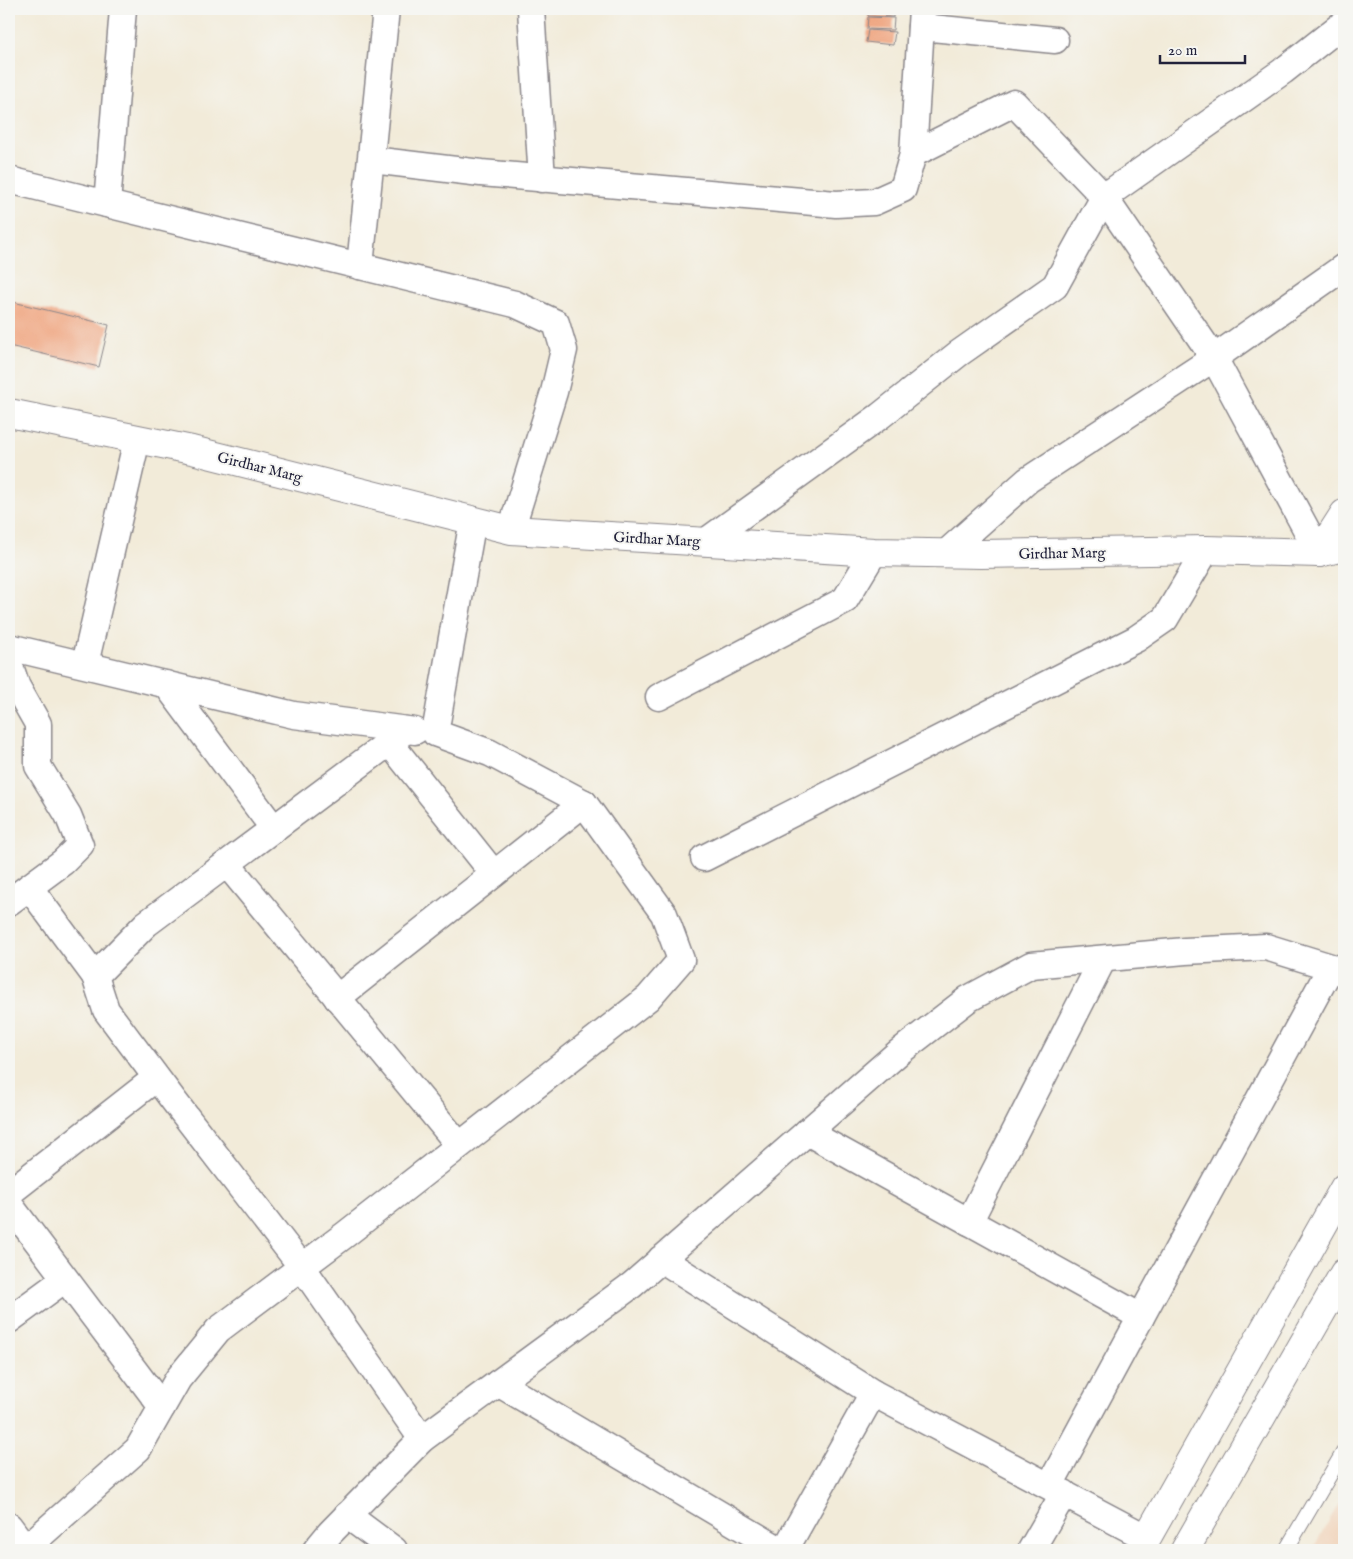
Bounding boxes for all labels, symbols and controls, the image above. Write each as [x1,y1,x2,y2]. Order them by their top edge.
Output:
scale bar [1160,32,1246,64]
text: 20 m [1168,41,1198,60]
street label: Girdhar Marg [215,448,305,487]
street label: Girdhar Marg [613,528,702,551]
street label: Girdhar Marg [1018,543,1106,564]

